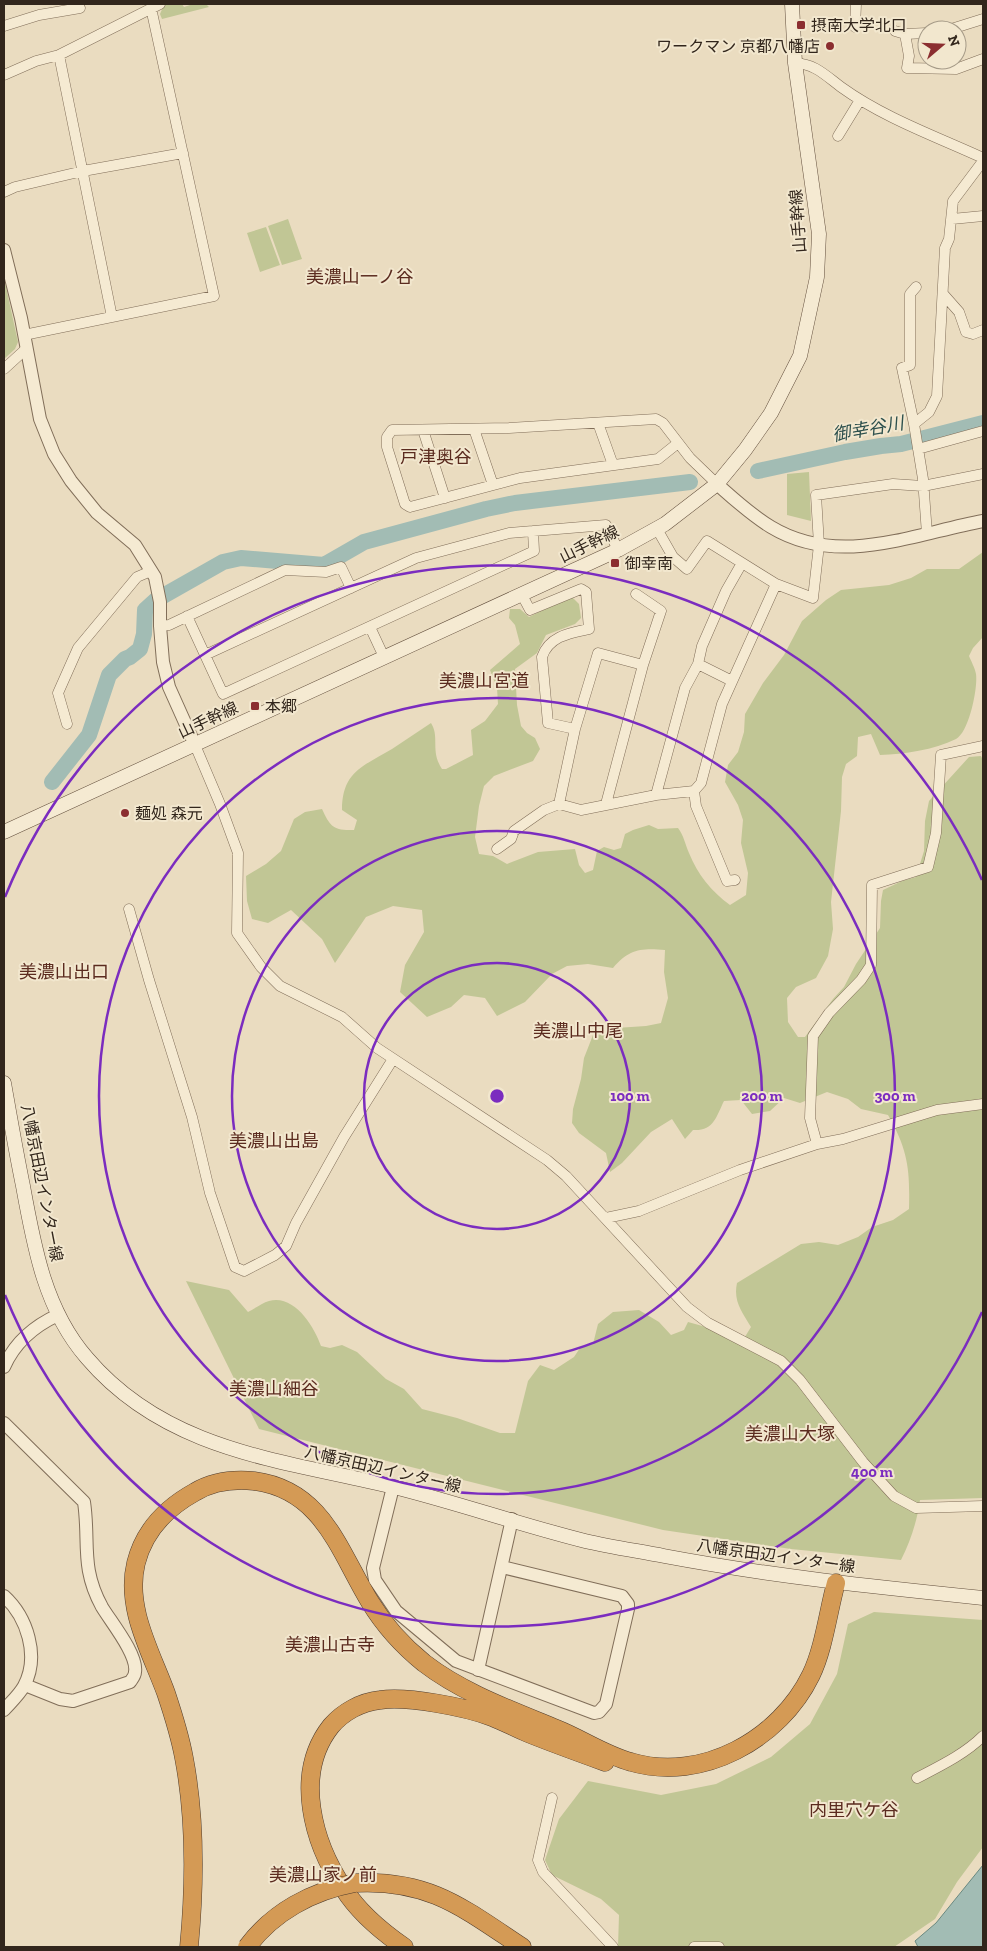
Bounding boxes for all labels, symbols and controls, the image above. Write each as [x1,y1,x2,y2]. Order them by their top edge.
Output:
place label: 摂南大学北口 [811,16,907,35]
marker: 摂南大学北口 [795,19,807,31]
north arrow [917,20,967,70]
text: N [944,33,964,49]
place label: ワークマン 京都八幡店 [656,37,820,56]
marker: ワークマン 京都八幡店 [824,40,836,52]
street label: 山手幹線 [786,188,810,254]
district label: 美濃山一ノ谷 [306,266,414,288]
water label: 御幸谷川 [831,412,907,446]
district label: 戸津奥谷 [400,446,472,468]
street label: 山手幹線 [556,521,622,567]
place label: 御幸南 [625,554,673,573]
marker: 御幸南 [609,557,621,569]
district label: 美濃山宮道 [439,670,529,692]
place label: 本郷 [265,697,297,716]
street label: 山手幹線 [175,698,241,742]
marker: 本郷 [249,700,261,712]
place label: 麺処 森元 [135,804,203,823]
marker: 麺処 森元 [119,807,131,819]
district label: 美濃山出口 [19,961,109,983]
district label: 美濃山中尾 [533,1020,623,1042]
centre of rings [488,1087,506,1105]
text: 100 m [610,1087,650,1105]
text: 200 m [741,1087,783,1105]
text: 300 m [874,1087,916,1105]
street label: 八幡京田辺インター線 [17,1103,67,1263]
district label: 美濃山出島 [229,1130,319,1152]
district label: 美濃山細谷 [229,1378,319,1400]
district label: 美濃山大塚 [745,1423,835,1445]
street label: 八幡京田辺インター線 [303,1442,463,1496]
text: 400 m [851,1463,893,1481]
street label: 八幡京田辺インター線 [695,1535,857,1577]
district label: 美濃山古寺 [285,1634,375,1656]
district label: 内里穴ケ谷 [809,1799,899,1821]
district label: 美濃山家ノ前 [269,1864,377,1886]

